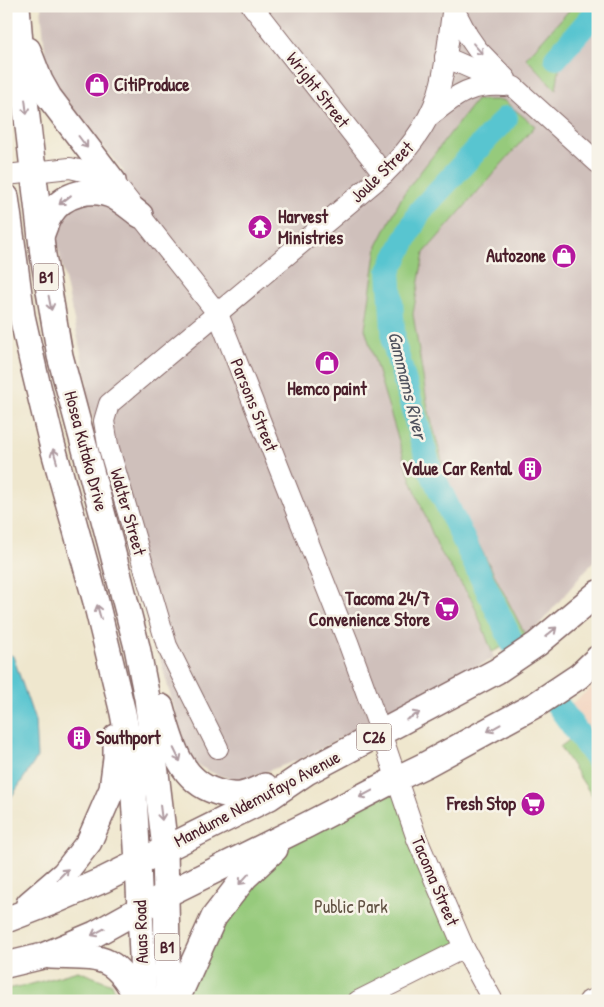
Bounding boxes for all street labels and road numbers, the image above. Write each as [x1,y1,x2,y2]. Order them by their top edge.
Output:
street label: Wright Street [281,47,356,133]
street label: Joule Street [345,135,419,208]
road number: B1 [34,264,58,290]
street label: Parsons Street [225,355,285,456]
street label: Hosea Kutako Drive [58,388,115,514]
street label: Walter Street [104,466,153,559]
road number: C26 [356,724,392,750]
street label: Mandume Ndemufayo Avenue [169,744,344,853]
street label: Tacoma Street [405,832,466,930]
street label: Auas Road [127,900,154,964]
road number: B1 [154,934,180,960]

